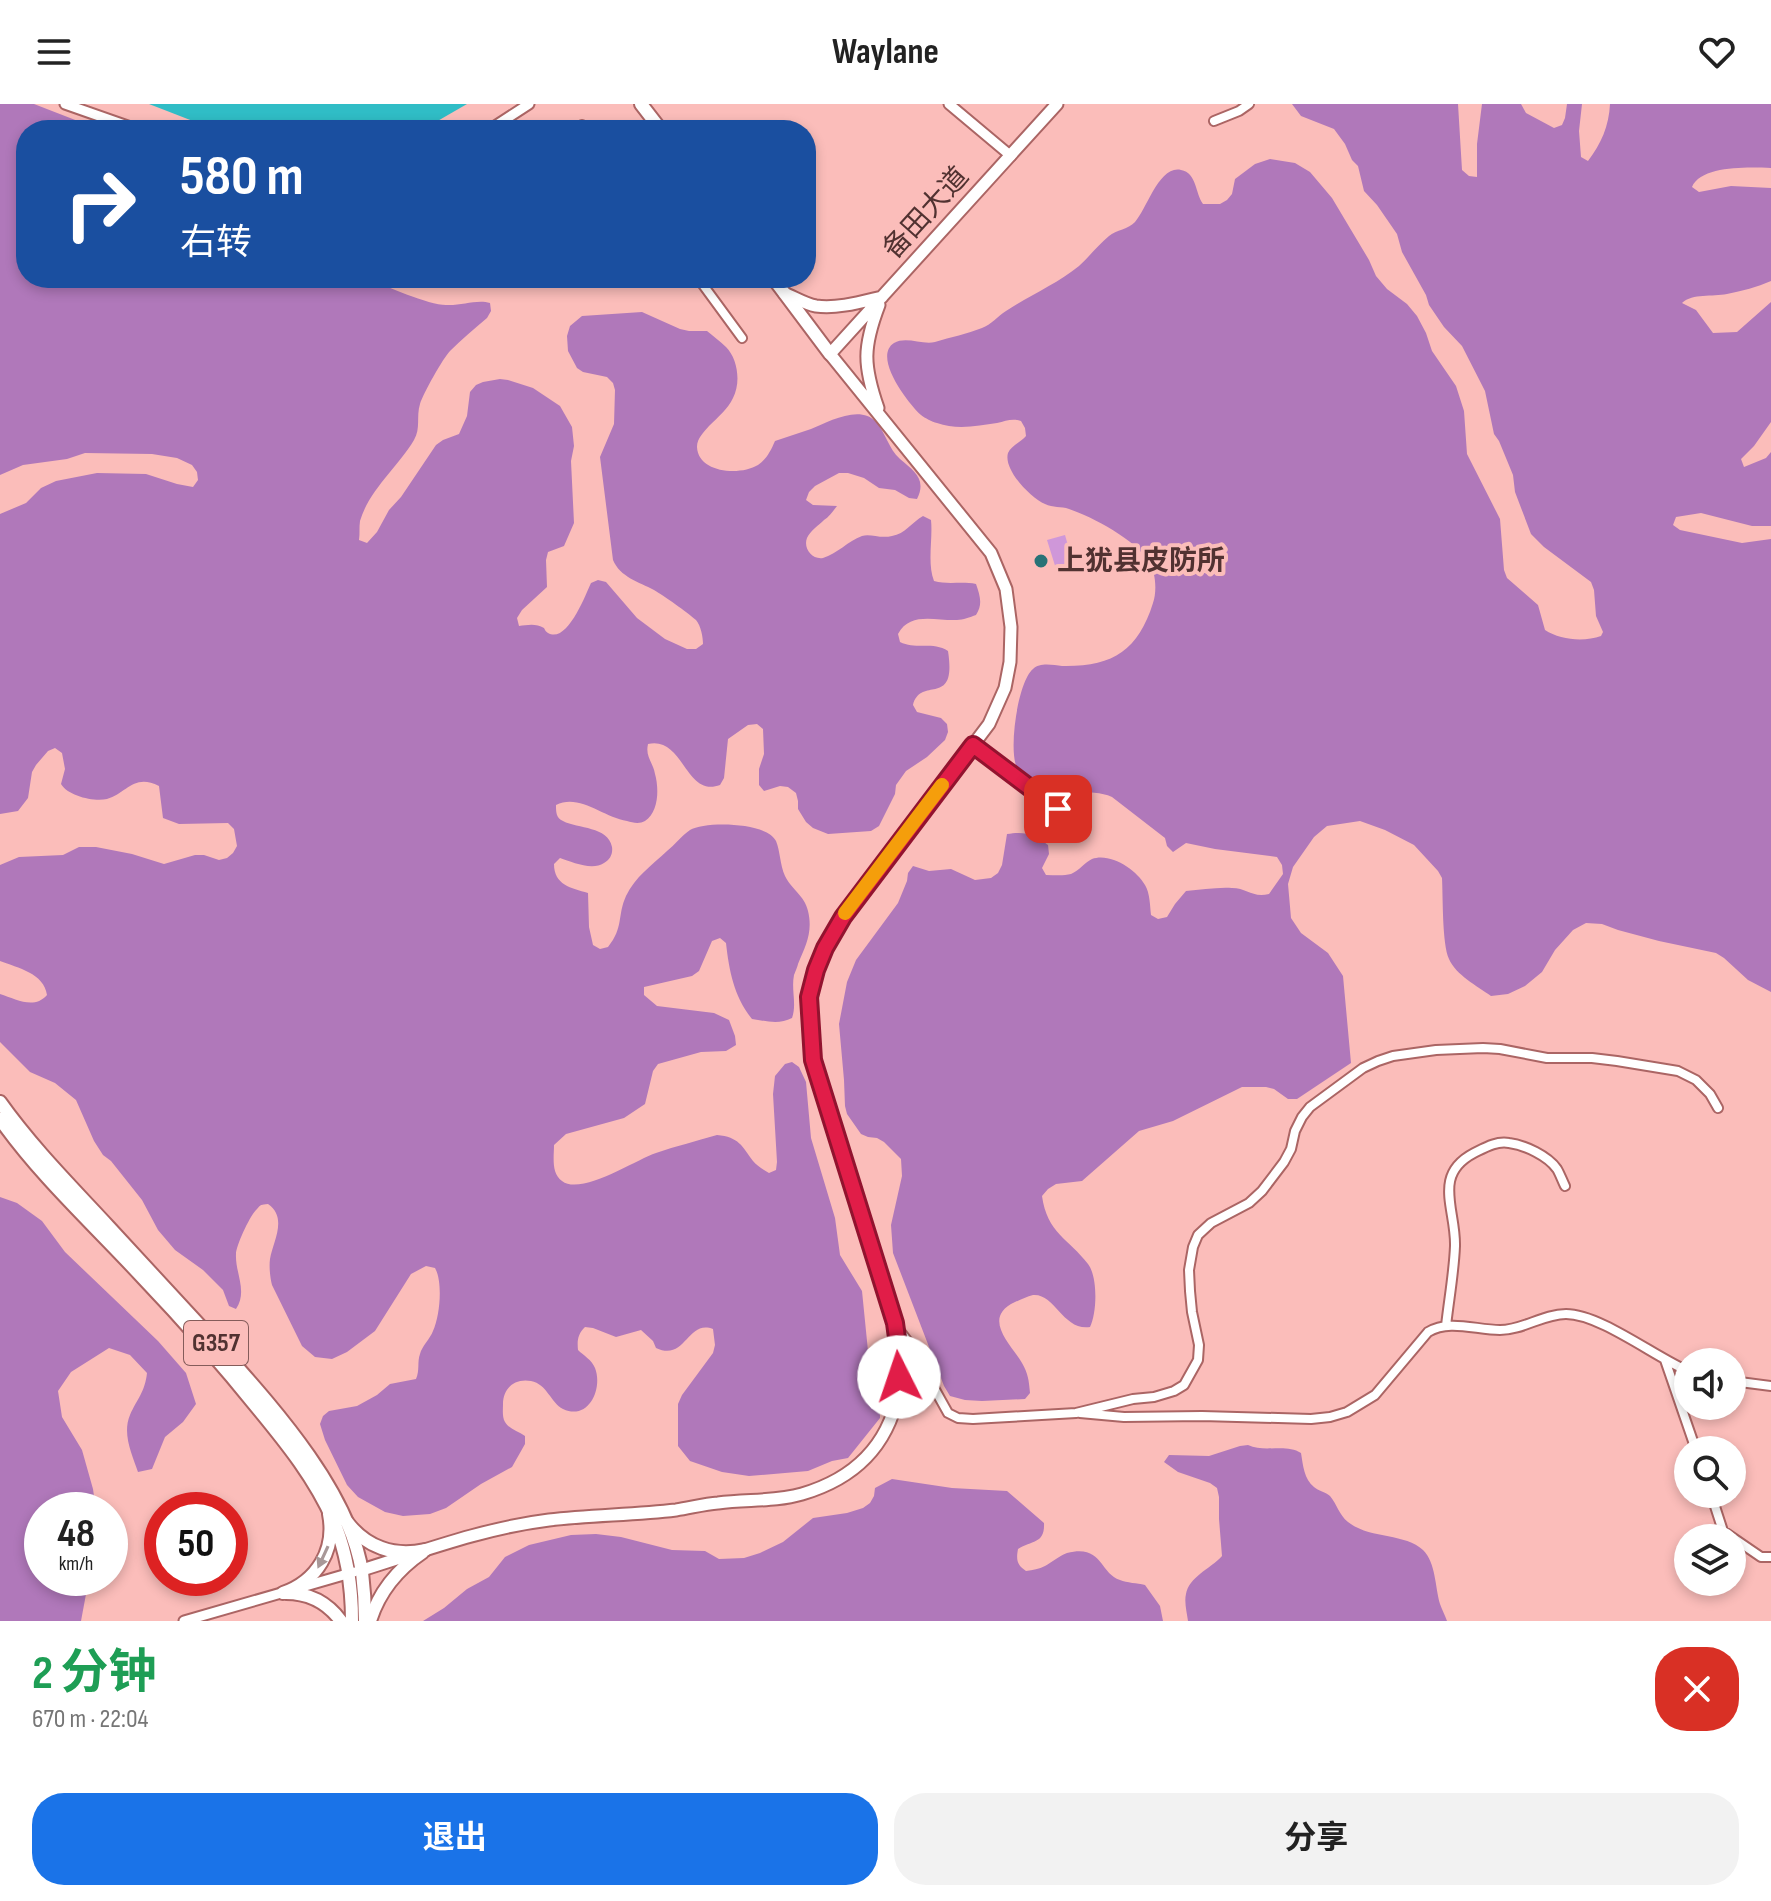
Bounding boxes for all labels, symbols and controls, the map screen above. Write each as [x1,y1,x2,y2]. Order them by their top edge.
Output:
icon: menu [32,30,76,74]
icon: heart [1695,30,1739,74]
text: Waylane [832,31,939,74]
text: 580 m [180,144,304,211]
icon: right [48,152,152,256]
street label: 备田大道 [876,160,976,266]
text: 右转 [180,222,252,265]
place label: 上犹县皮防所 [1057,545,1225,578]
marker: 上犹县皮防所 [1032,552,1050,570]
pin [1024,775,1092,843]
icon: arrive [1036,787,1080,831]
road number: G357 [184,1321,248,1365]
position arrow [857,1335,941,1419]
map controls [1674,1348,1746,1596]
button: sound [1674,1348,1746,1420]
button: search [1674,1436,1746,1508]
speed limit sign: 50 [144,1492,248,1596]
text: 48 [57,1510,95,1558]
button: layers [1674,1524,1746,1596]
one-way arrow [316,1545,330,1568]
text: km/h [59,1552,93,1576]
text: 2 分钟 [32,1645,157,1702]
button: close [1655,1647,1739,1731]
text: 670 m · 22:04 [32,1704,148,1735]
button: 退出 [32,1793,878,1885]
button: 分享 [894,1793,1739,1885]

